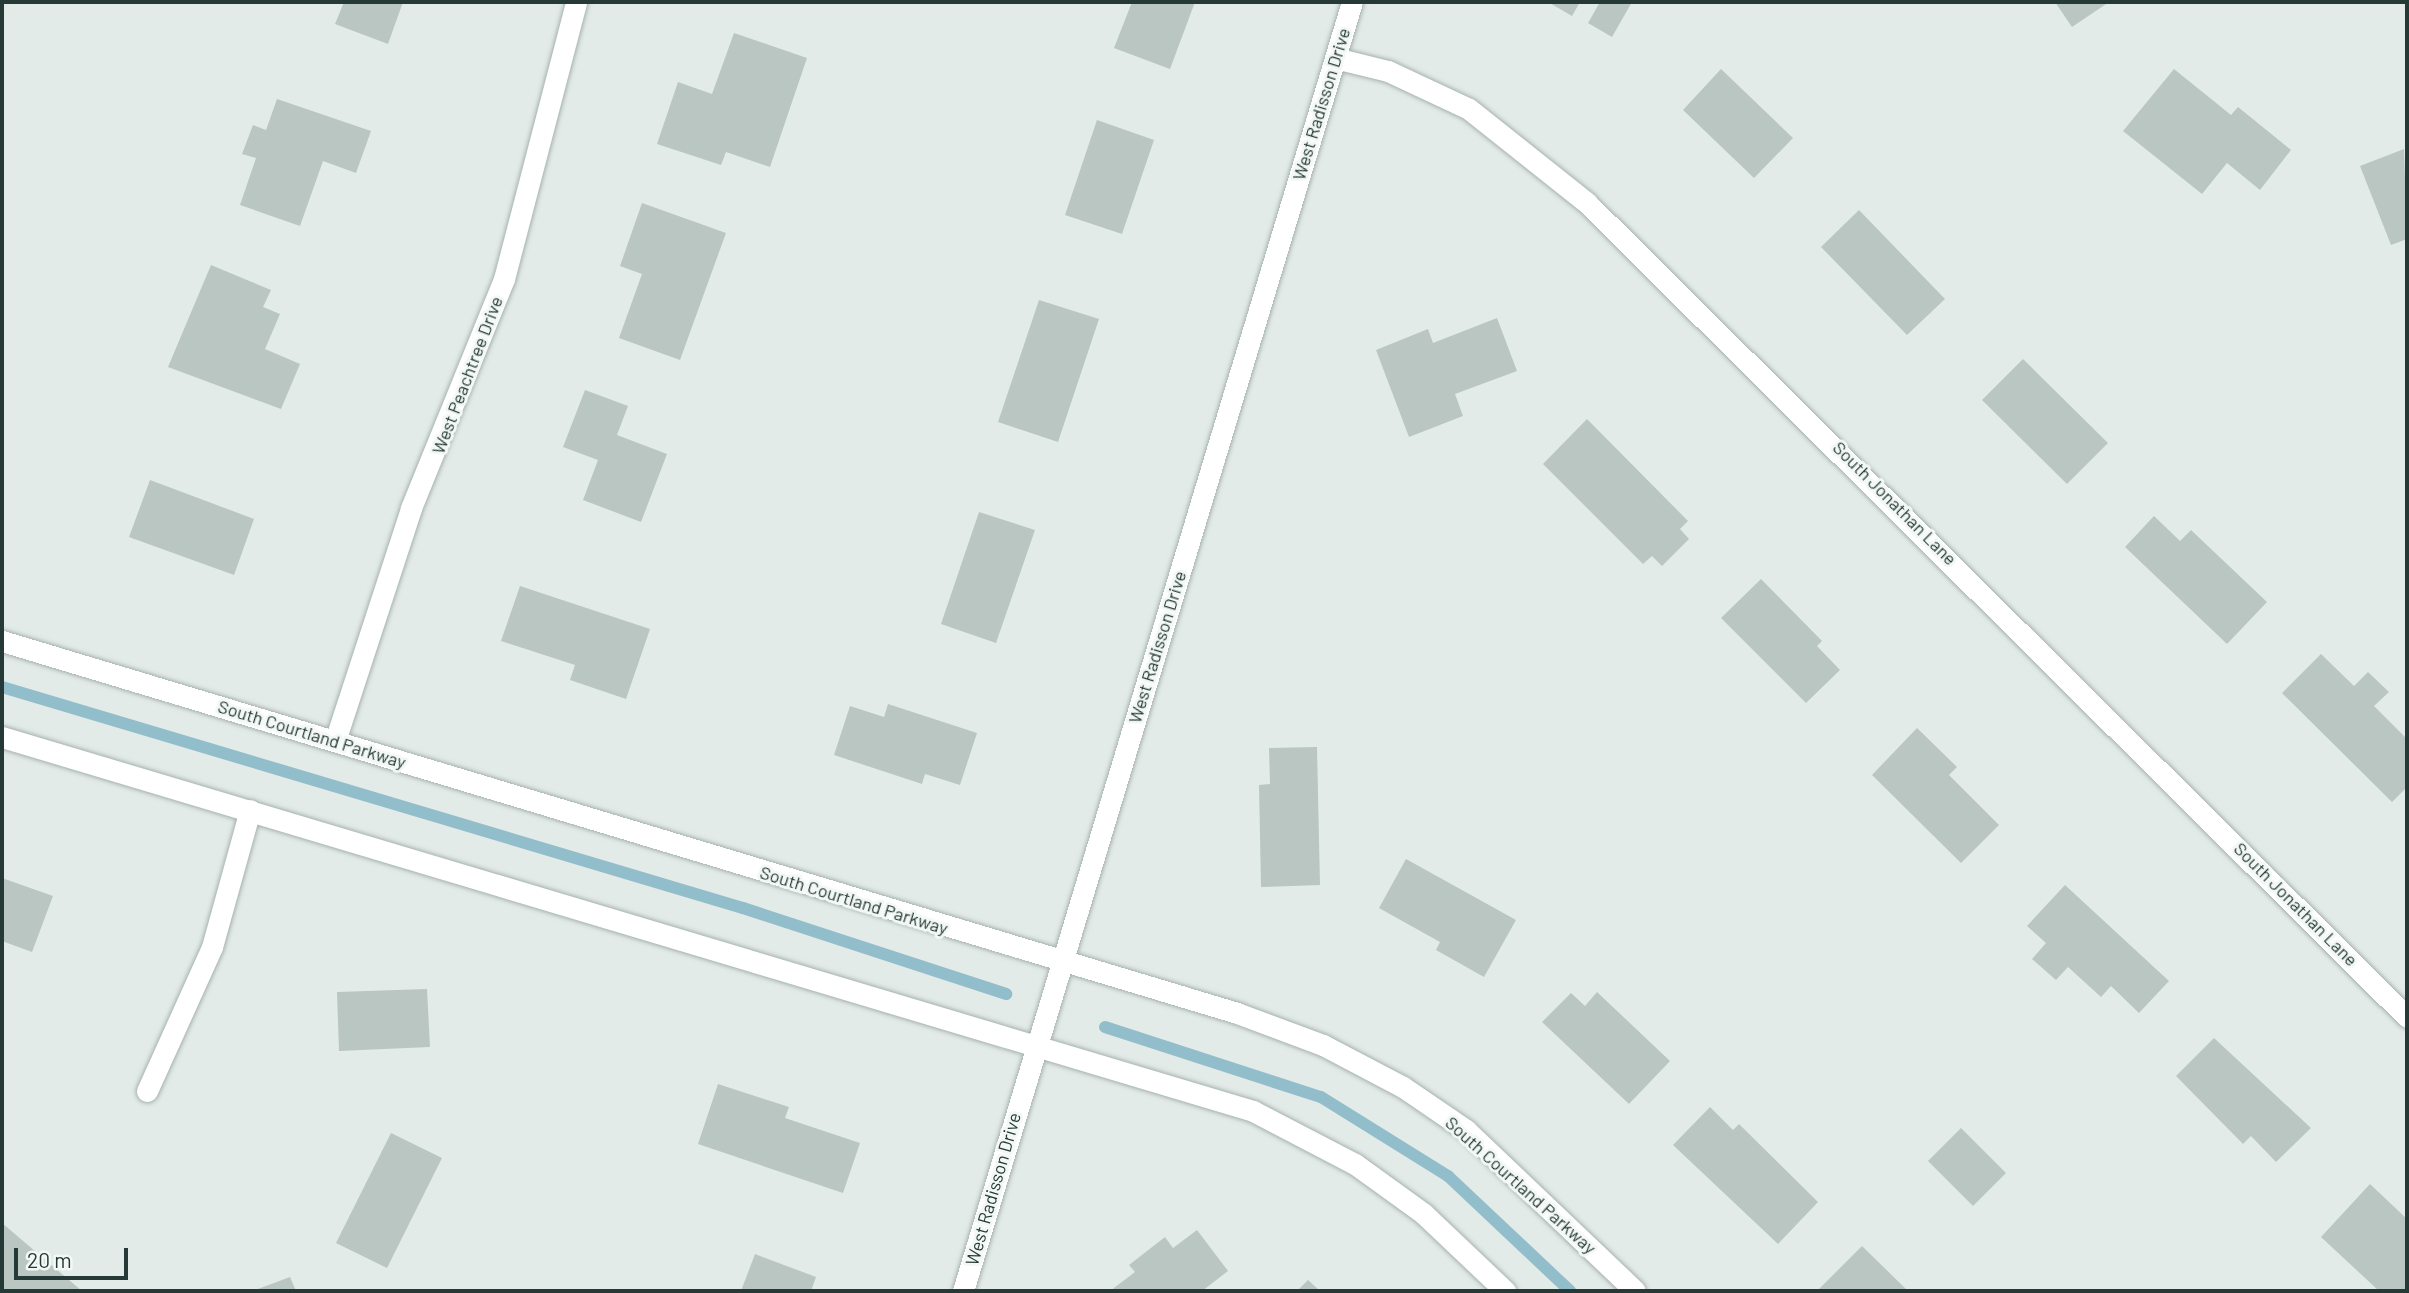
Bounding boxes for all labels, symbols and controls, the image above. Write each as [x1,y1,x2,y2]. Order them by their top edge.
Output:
street label: West Radisson Drive [1288,25,1354,183]
street label: West Peachtree Drive [427,293,507,457]
street label: South Jonathan Lane [1829,437,1961,569]
street label: West Radisson Drive [1124,568,1190,726]
street label: South Courtland Parkway [215,695,409,773]
street label: South Jonathan Lane [2230,838,2362,970]
street label: South Courtland Parkway [757,861,951,939]
street label: West Radisson Drive [961,1110,1025,1268]
street label: South Courtland Parkway [1441,1112,1601,1258]
scale bar [18,1234,131,1278]
text: 20 m [27,1247,72,1272]

